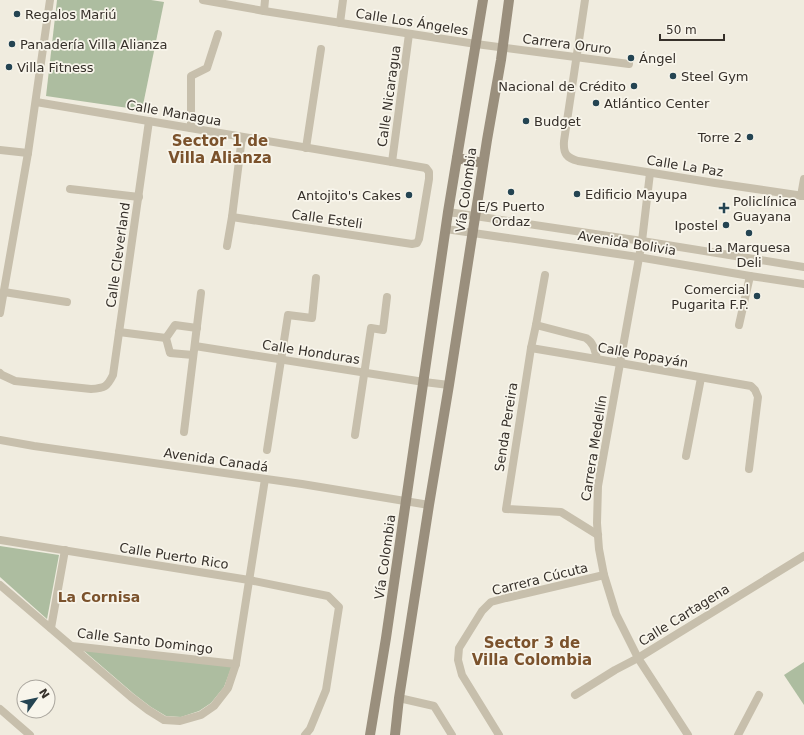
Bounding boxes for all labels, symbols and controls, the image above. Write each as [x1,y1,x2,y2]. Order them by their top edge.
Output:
street label: Calle Los Ángeles [355,6,470,38]
place label: Regalos Mariú [25,7,117,22]
marker: Regalos Mariú [12,9,22,19]
scale bar [660,16,724,42]
text: 50 m [666,23,697,37]
street label: Carrera Oruro [522,31,612,57]
place label: Panadería Villa Alianza [20,37,167,52]
marker: Panadería Villa Alianza [7,39,17,49]
street label: Calle Nicaragua [374,44,404,148]
place label: Ángel [639,51,676,66]
marker: Ángel [626,53,636,63]
place label: Villa Fitness [17,60,94,75]
marker: Villa Fitness [4,62,14,72]
place label: Steel Gym [681,69,749,84]
marker: Steel Gym [668,71,678,81]
place label: Nacional de Crédito [498,79,626,94]
marker: Nacional de Crédito [629,81,639,91]
place label: Atlántico Center [604,96,710,111]
street label: Calle Managua [125,97,223,129]
marker: Atlántico Center [591,98,601,108]
place label: Budget [534,114,581,129]
marker: Budget [521,116,531,126]
place label: Torre 2 [697,130,742,145]
district label: Sector 1 de Villa Alianza [168,132,272,167]
marker: Torre 2 [745,132,755,142]
street label: Vía Colombia [453,147,479,233]
street label: Calle La Paz [645,153,725,180]
marker: E/S Puerto Ordaz [506,187,516,197]
place label: Edificio Mayupa [585,187,687,202]
place label: Antojito's Cakes [297,188,401,203]
marker: Edificio Mayupa [572,189,582,199]
marker: Antojito's Cakes [404,190,414,200]
place label: Policlínica Guayana [733,194,797,224]
place label: E/S Puerto Ordaz [477,199,545,229]
street label: Calle Cleverland [103,201,133,309]
marker: Policlínica Guayana [718,202,730,214]
street label: Calle Esteli [290,207,364,231]
place label: Ipostel [674,218,718,233]
marker: Ipostel [721,220,731,230]
street label: Avenida Bolivia [577,228,677,258]
marker: La Marquesa Deli [744,228,754,238]
place label: La Marquesa Deli [708,240,790,270]
place label: Comercial Pugarita F.P. [671,282,749,312]
marker: Comercial Pugarita F.P. [752,291,762,301]
street label: Calle Honduras [261,337,361,367]
street label: Calle Popayán [596,340,690,370]
street label: Senda Pereira [492,381,520,473]
street label: Carrera Medellín [578,394,610,502]
street label: Avenida Canadá [163,445,269,475]
street label: Vía Colombia [372,514,398,600]
street label: Calle Puerto Rico [118,540,230,572]
street label: Carrera Cúcuta [490,560,590,598]
street label: Calle Cartagena [636,581,732,649]
district label: La Cornisa [58,589,140,605]
street label: Calle Santo Domingo [76,625,214,657]
district label: Sector 3 de Villa Colombia [472,634,592,669]
north arrow [16,679,56,719]
text: N [36,686,52,701]

